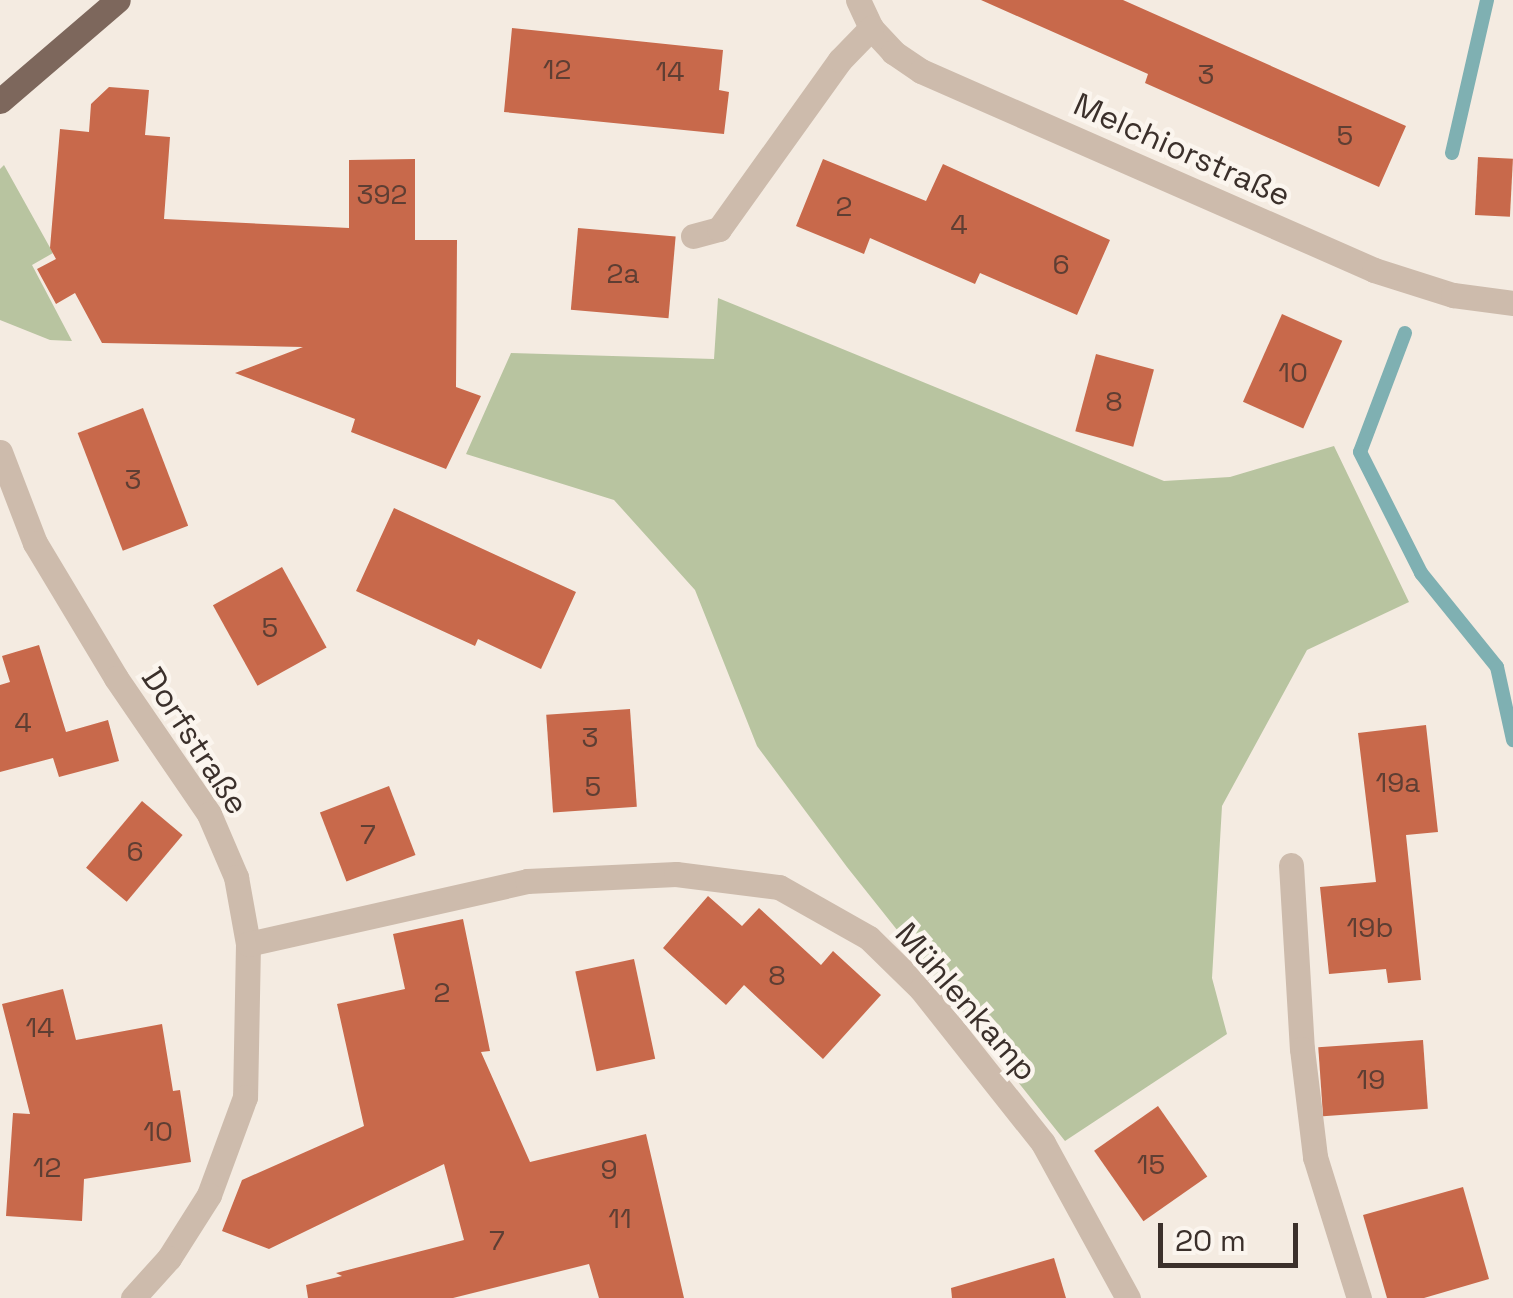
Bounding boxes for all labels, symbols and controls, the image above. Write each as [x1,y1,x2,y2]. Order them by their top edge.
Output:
house number: 12 [543,52,571,86]
house number: 14 [655,54,685,88]
house number: 3 [1198,57,1214,91]
street label: Melchiorstraße [1068,85,1296,215]
house number: 5 [1337,118,1353,152]
house number: 392 [357,177,407,211]
house number: 2 [836,189,852,223]
house number: 4 [950,207,968,241]
house number: 6 [1052,247,1070,281]
house number: 2a [607,256,639,290]
house number: 10 [1278,355,1308,389]
house number: 8 [1105,384,1123,418]
house number: 3 [125,462,141,496]
house number: 5 [262,610,278,644]
street label: Dorfstraße [133,660,257,822]
house number: 4 [14,705,32,739]
house number: 3 [582,720,598,754]
house number: 19a [1376,765,1420,799]
house number: 5 [585,769,601,803]
house number: 7 [360,817,376,851]
house number: 6 [126,834,144,868]
house number: 19b [1347,910,1393,944]
street label: Mühlenkamp [887,915,1045,1089]
house number: 8 [768,958,786,992]
house number: 2 [434,975,450,1009]
house number: 14 [25,1010,55,1044]
house number: 19 [1357,1062,1385,1096]
house number: 10 [143,1114,173,1148]
house number: 15 [1137,1147,1165,1181]
house number: 12 [33,1150,61,1184]
house number: 9 [600,1152,618,1186]
house number: 11 [608,1201,632,1235]
scale bar [1163,1203,1303,1265]
text: 20 m [1175,1221,1246,1260]
house number: 7 [489,1223,505,1257]

